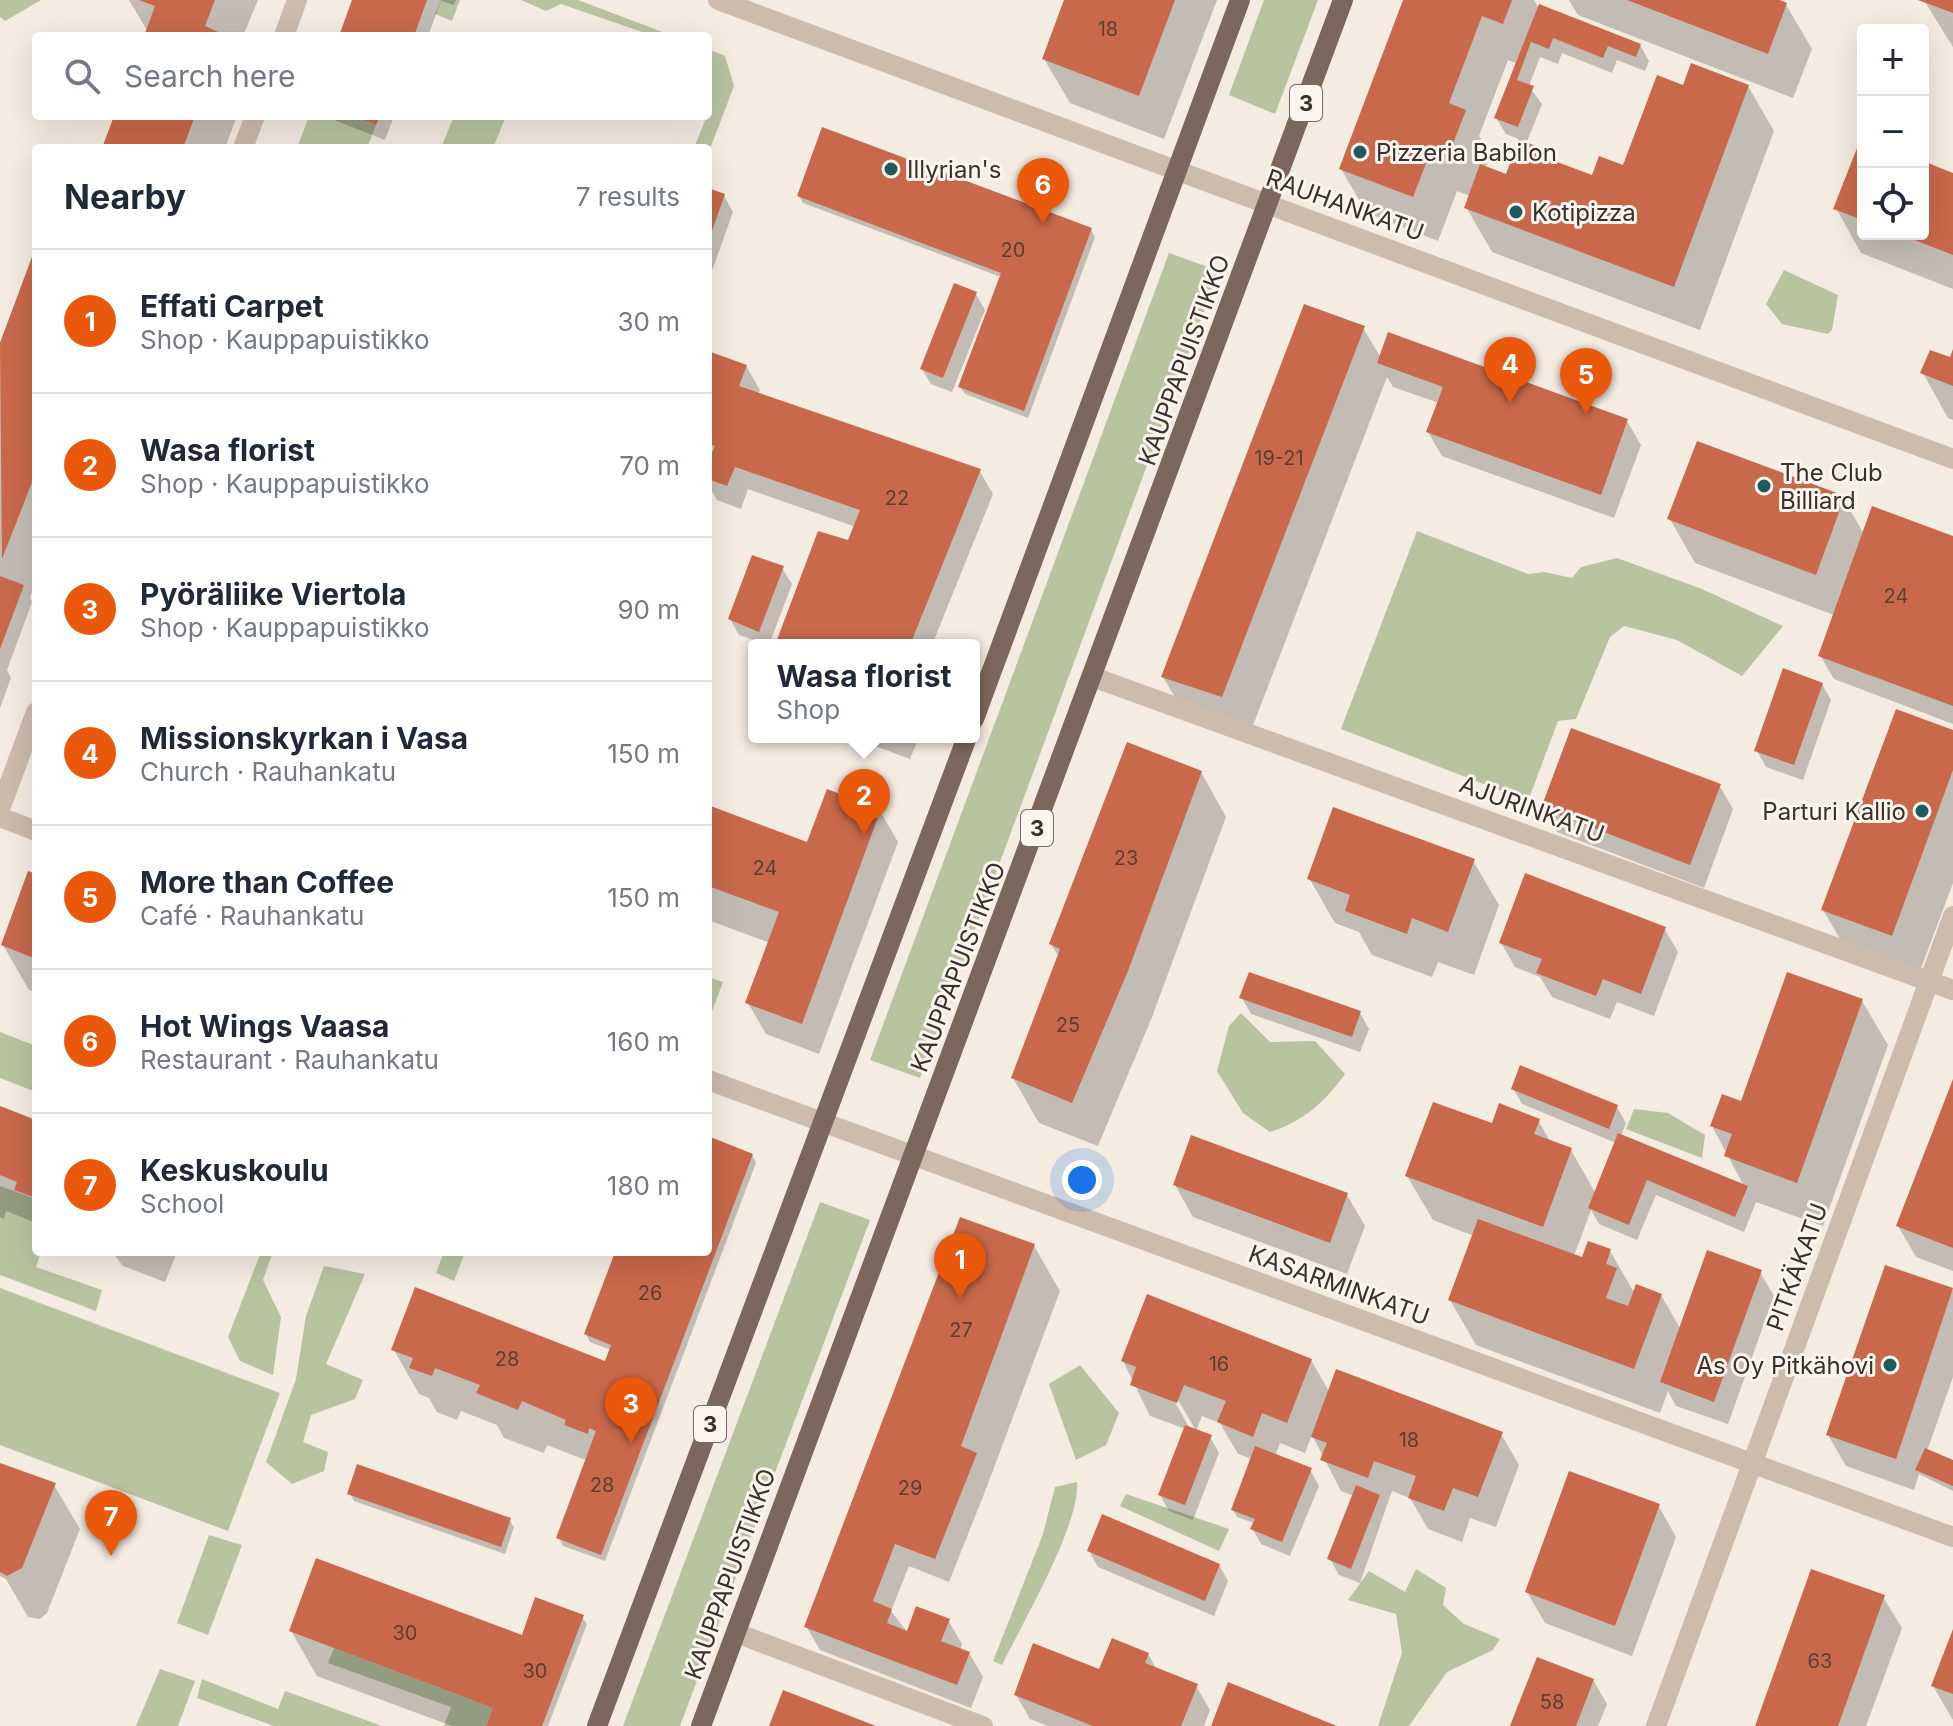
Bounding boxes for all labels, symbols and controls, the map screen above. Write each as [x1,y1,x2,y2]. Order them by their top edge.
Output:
house number: 18 [1098,17,1118,41]
map controls [1857,24,1929,240]
button: + [1857,24,1929,96]
search box [32,32,712,120]
icon: search [60,54,104,98]
text: Search here [124,58,296,94]
road number: 3 [1290,85,1322,121]
button: − [1857,96,1929,168]
place label: Pizzeria Babilon [1376,138,1557,167]
marker: Pizzeria Babilon [1351,143,1369,161]
place label: Illyrian's [907,155,1001,184]
pin: 6 [1017,158,1069,224]
marker: Illyrian's [882,160,900,178]
street label: RAUHANKATU [1262,163,1428,247]
button: locate [1857,168,1929,240]
text: Nearby [64,176,186,217]
text: 7 results [576,181,680,212]
place label: Kotipizza [1532,198,1636,227]
marker: Kotipizza [1507,203,1525,221]
house number: 20 [1001,238,1025,262]
street label: KAUPPAPUISTIKKO [1132,251,1236,469]
text: Effati Carpet [140,288,324,324]
text: 1 [84,306,96,337]
text: 30 m [617,306,680,337]
text: Shop · Kauppapuistikko [140,324,429,355]
pin: 4 [1484,337,1536,403]
pin: 5 [1560,348,1612,414]
text: Wasa florist [140,432,315,468]
house number: 19-21 [1254,446,1304,470]
text: 2 [82,450,98,481]
text: 70 m [619,450,680,481]
place label: The Club Billiard [1780,458,1883,515]
text: Shop · Kauppapuistikko [140,468,429,499]
marker: The Club Billiard [1755,477,1773,495]
house number: 22 [885,486,909,510]
text: Pyöräliike Viertola [140,576,407,612]
house number: 24 [1884,584,1908,608]
text: 3 [82,594,98,625]
text: 90 m [617,594,680,625]
text: Shop · Kauppapuistikko [140,612,429,643]
popup [748,639,980,743]
text: Wasa florist [777,658,951,694]
text: Shop [777,694,840,725]
text: Missionskyrkan i Vasa [140,720,468,756]
text: 4 [81,738,99,769]
text: 150 m [607,738,680,769]
text: Church · Rauhankatu [140,756,396,787]
pin: 2 [838,769,890,835]
street label: AJURINKATU [1456,769,1608,849]
place label: Parturi Kallio [1762,797,1906,826]
marker: Parturi Kallio [1913,802,1931,820]
road number: 3 [1021,810,1053,846]
house number: 23 [1114,846,1138,870]
house number: 24 [753,856,777,880]
street label: KAUPPAPUISTIKKO [905,858,1011,1076]
text: More than Coffee [140,864,394,900]
text: 5 [82,882,98,913]
text: 150 m [607,882,680,913]
text: Café · Rauhankatu [140,900,364,931]
text: Hot Wings Vaasa [140,1008,389,1044]
house number: 25 [1056,1013,1080,1037]
text: 6 [82,1026,98,1057]
text: 160 m [607,1026,680,1057]
text: Restaurant · Rauhankatu [140,1044,439,1075]
text: Keskuskoulu [140,1152,329,1188]
your location [1062,1160,1102,1200]
text: 7 [82,1170,98,1201]
text: 180 m [607,1170,680,1201]
text: School [140,1188,224,1219]
street label: PITKÄKATU [1760,1199,1834,1335]
pin: 1 [934,1233,986,1299]
street label: KASARMINKATU [1245,1239,1433,1331]
house number: 26 [638,1281,662,1305]
house number: 27 [949,1318,973,1342]
house number: 28 [495,1347,519,1371]
place label: As Oy Pitkähovi [1696,1351,1874,1380]
house number: 16 [1209,1352,1229,1376]
marker: As Oy Pitkähovi [1881,1356,1899,1374]
pin: 3 [605,1377,657,1443]
road number: 3 [694,1406,726,1442]
house number: 18 [1399,1428,1419,1452]
street label: KAUPPAPUISTIKKO [678,1465,782,1683]
house number: 28 [590,1473,614,1497]
house number: 29 [898,1476,922,1500]
pin: 7 [85,1490,137,1556]
house number: 30 [393,1621,417,1645]
house number: 63 [1808,1649,1832,1673]
house number: 30 [523,1659,547,1683]
house number: 58 [1540,1690,1564,1714]

